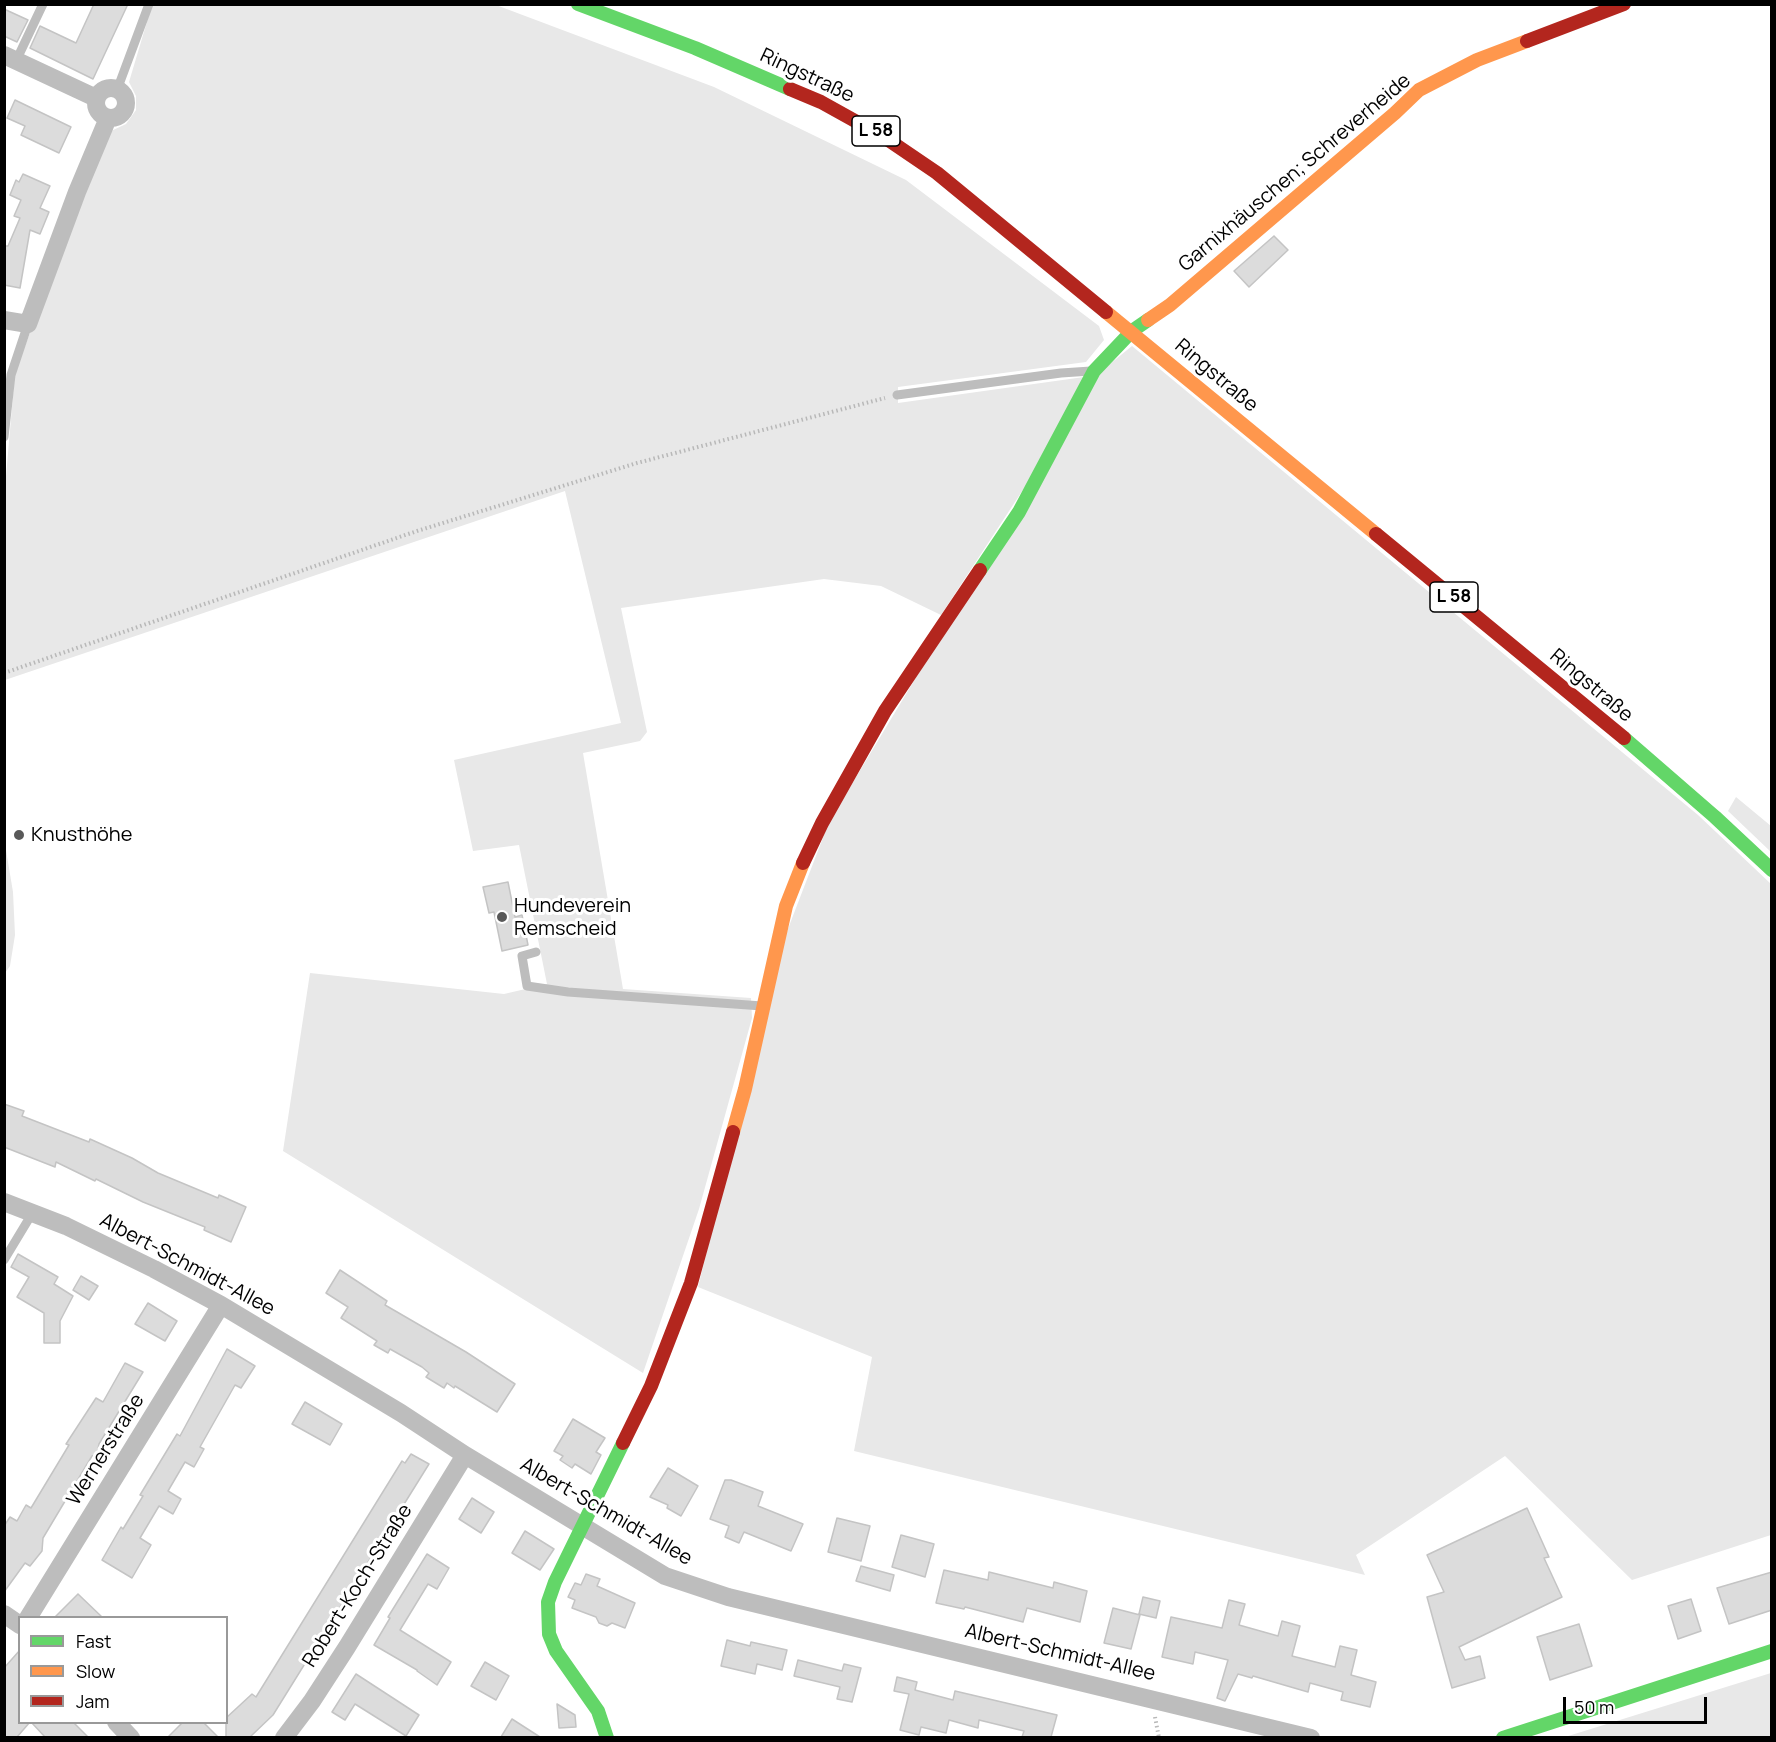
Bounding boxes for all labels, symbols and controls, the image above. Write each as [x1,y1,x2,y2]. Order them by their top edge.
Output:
street label: Ringstraße [756,44,858,108]
street label: Garnixhäuschen; Schreverheide [1174,69,1416,277]
road number: L 58 [852,116,900,146]
street label: Ringstraße [1170,334,1262,418]
road number: L 58 [1430,582,1478,612]
street label: Ringstraße [1545,644,1637,728]
place label: Knusthöhe [31,823,132,847]
marker: Knusthöhe [12,828,26,842]
place label: Hundeverein Remscheid [514,894,631,941]
marker: Hundeverein Remscheid [495,910,509,924]
street label: Albert-Schmidt-Allee [95,1209,279,1321]
street label: Wernerstraße [62,1390,150,1510]
street label: Albert-Schmidt-Allee [516,1453,696,1571]
street label: Robert-Koch-Straße [298,1500,418,1672]
legend [18,1616,228,1724]
street label: Albert-Schmidt-Allee [962,1619,1158,1687]
text: Fast [76,1629,111,1653]
text: Slow [76,1659,115,1683]
scale bar [1566,1685,1710,1723]
text: Jam [76,1689,110,1713]
text: 50 m [1574,1695,1614,1719]

